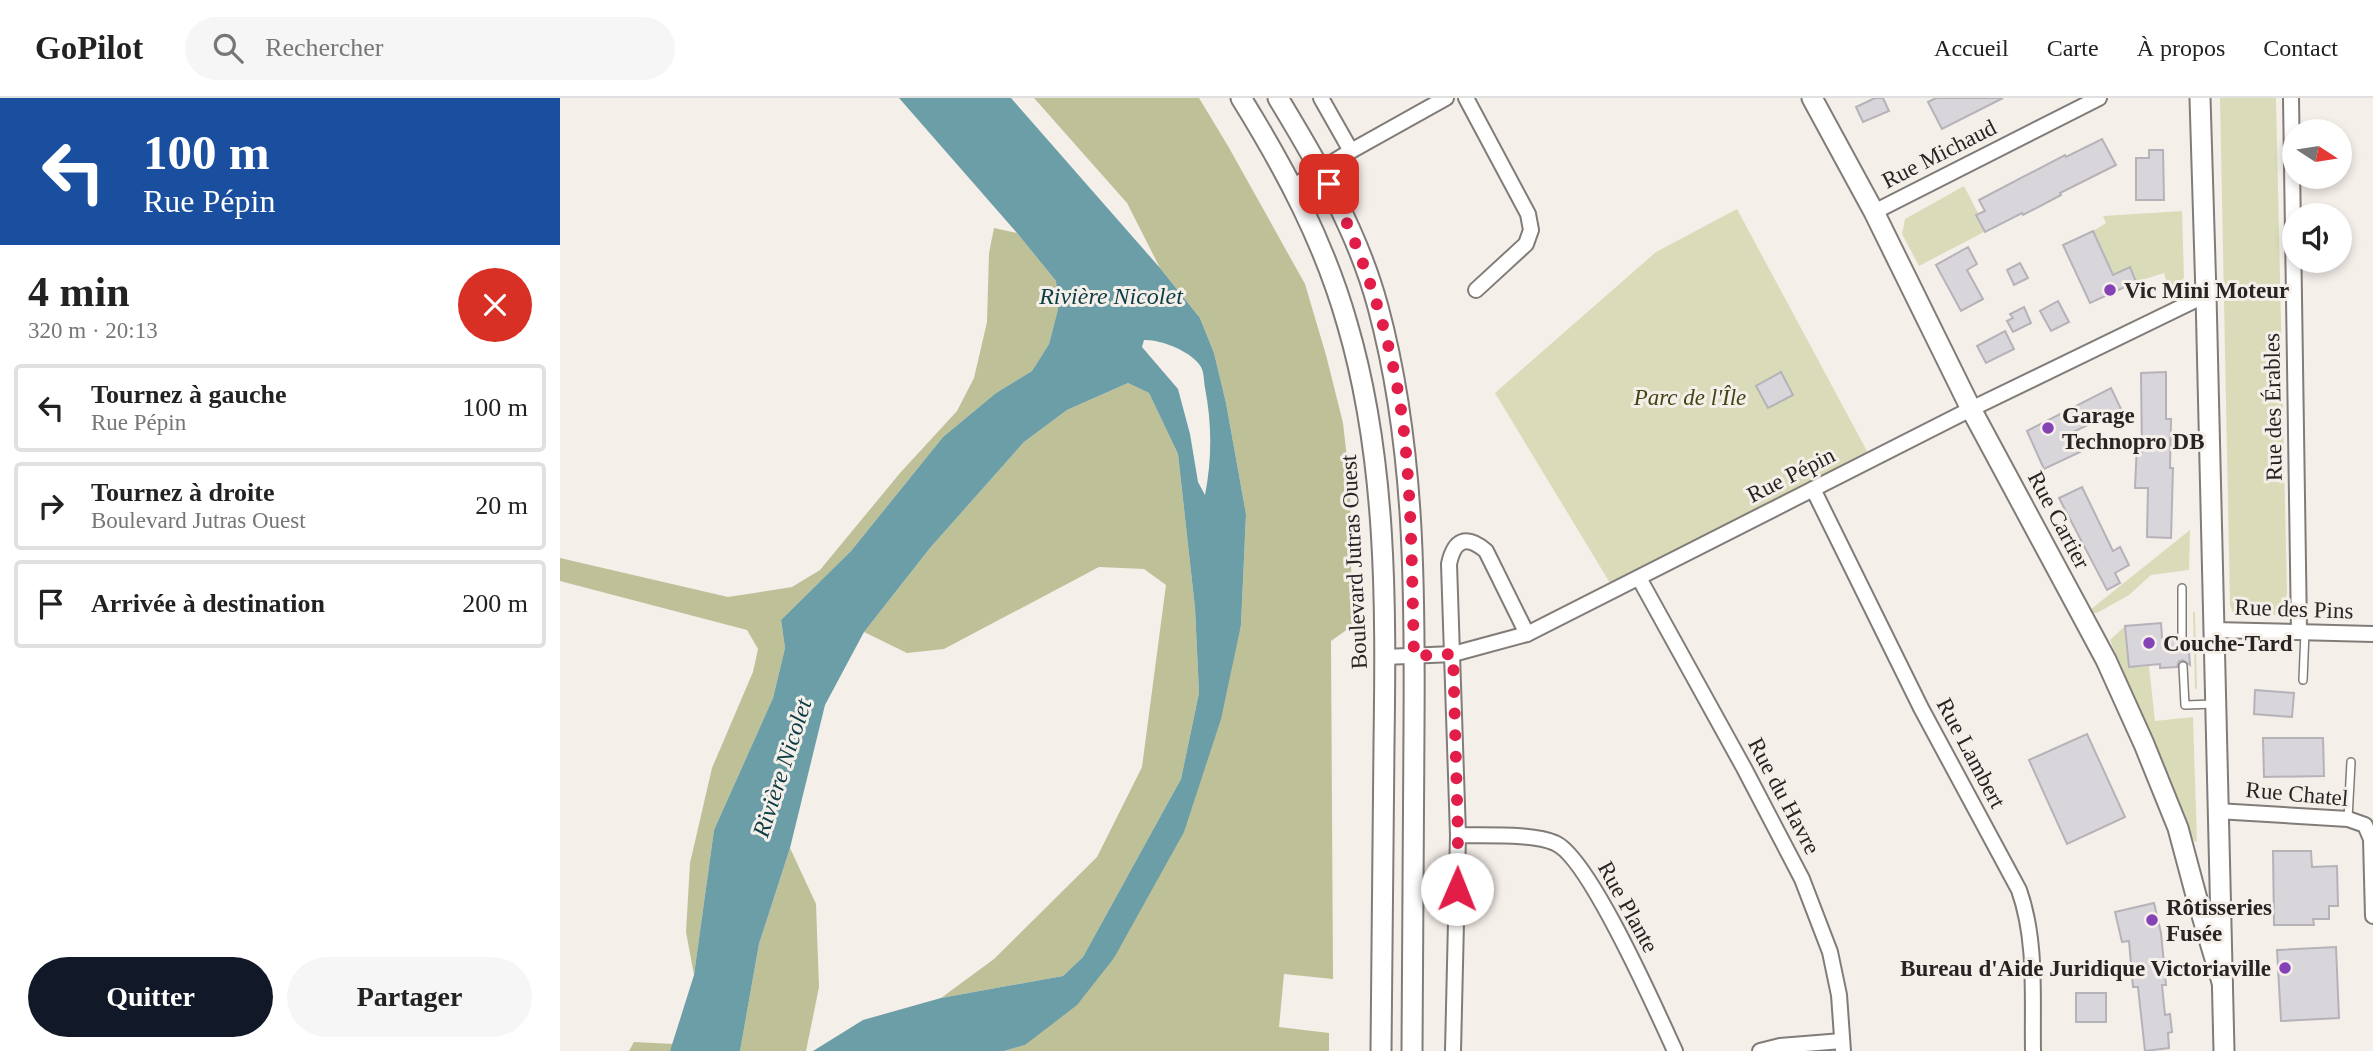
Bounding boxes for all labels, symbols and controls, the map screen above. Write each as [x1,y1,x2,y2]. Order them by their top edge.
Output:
search box [185,17,675,80]
icon: search [209,29,247,67]
text: GoPilot [35,30,143,66]
text: Rechercher [265,33,384,62]
text: Accueil [1934,35,2009,61]
text: Carte [2047,35,2099,61]
text: À propos [2137,35,2225,61]
text: Contact [2263,35,2338,61]
street label: Rue Michaud [1878,114,2001,193]
north arrow [2282,119,2352,189]
map controls [2282,119,2352,273]
text: 100 m [143,125,270,180]
icon: left [28,126,119,217]
pin [1299,154,1359,214]
icon: arrive [1310,165,1348,203]
text: Rue Pépin [143,183,275,219]
button: sound [2282,203,2352,273]
button: close [458,268,532,342]
text: 4 min [28,269,130,315]
place label: Vic Mini Moteur [2124,278,2289,303]
marker: Vic Mini Moteur [2102,282,2118,298]
water label: Rivière Nicolet [1038,283,1184,309]
text: 320 m · 20:13 [28,318,158,343]
street label: Rue des Érables [2259,333,2287,481]
text: Tournez à gauche [91,380,287,409]
park label: Parc de l'Île [1633,385,1746,410]
icon: left [32,389,70,427]
text: 100 m [462,393,528,422]
place label: Garage Technopro DB [2062,403,2205,454]
text: Rue Pépin [91,410,186,435]
marker: Garage Technopro DB [2040,420,2056,436]
street label: Rue Pépin [1743,442,1840,508]
street label: Boulevard Jutras Ouest [1336,454,1372,670]
street label: Rue Cartier [2023,467,2095,573]
text: Tournez à droite [91,478,274,507]
icon: right [32,487,70,525]
text: 20 m [475,491,528,520]
text: Boulevard Jutras Ouest [91,508,306,533]
icon: arrive [32,585,70,623]
text: Arrivée à destination [91,589,325,618]
text: 200 m [462,589,528,618]
street label: Rue des Pins [2234,594,2354,624]
place label: Couche-Tard [2163,631,2293,656]
marker: Couche-Tard [2141,635,2157,651]
water label: Rivière Nicolet [747,694,817,841]
street label: Rue Lambert [1932,694,2011,813]
street label: Rue du Havre [1743,734,1825,858]
street label: Rue Chatel [2245,777,2349,811]
position arrow [1420,852,1494,926]
street label: Rue Plante [1593,857,1663,957]
place label: Rôtisseries Fusée [2166,895,2272,946]
marker: Rôtisseries Fusée [2144,912,2160,928]
place label: Bureau d'Aide Juridique Victoriaville [1900,956,2271,981]
button: Quitter [28,957,273,1037]
button: Partager [287,957,532,1037]
marker: Bureau d'Aide Juridique Victoriaville [2277,960,2293,976]

